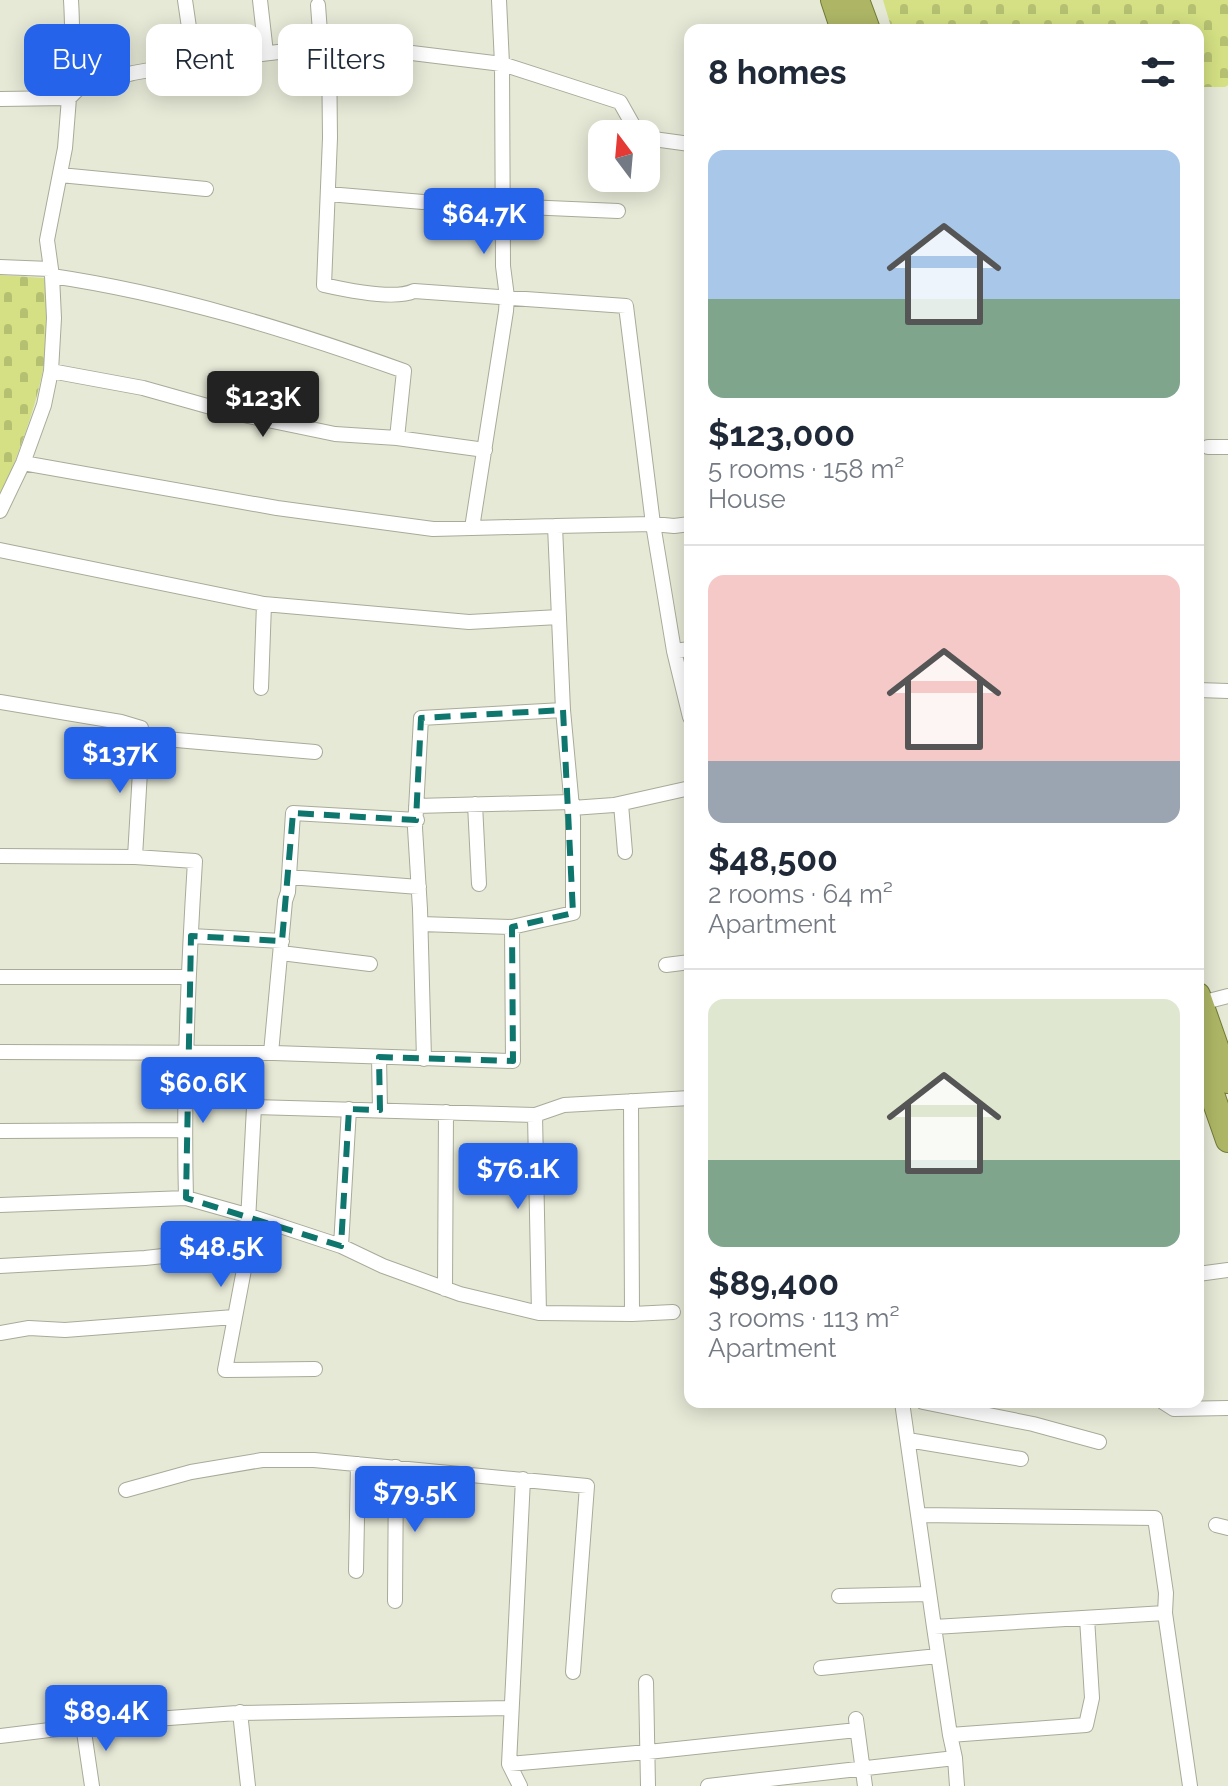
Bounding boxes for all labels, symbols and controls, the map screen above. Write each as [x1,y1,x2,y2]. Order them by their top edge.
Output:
chip: Buy [24,24,130,96]
chip: Rent [146,24,262,96]
chip: Filters [278,24,413,96]
icon: filters [1136,50,1180,94]
text: 8 homes [708,52,847,92]
north arrow [588,120,660,192]
map controls [588,120,660,192]
pin: $64.7K [419,188,549,256]
text: $64.7K [442,199,526,229]
icon: home [872,202,1016,346]
pin: $123K [207,371,319,439]
text: $123K [225,382,301,412]
text: $123,000 [708,414,855,454]
text: 5 rooms · 158 m² [708,454,904,484]
text: House [708,484,786,514]
icon: home [872,627,1016,771]
pin: $137K [64,727,176,795]
text: $137K [82,738,158,768]
text: $48,500 [708,839,838,879]
text: 2 rooms · 64 m² [708,879,893,909]
text: Apartment [708,909,837,939]
icon: home [872,1051,1016,1195]
pin: $60.6K [138,1057,268,1125]
text: $60.6K [159,1068,247,1098]
pin: $76.1K [453,1143,583,1211]
text: $76.1K [477,1154,559,1184]
pin: $48.5K [156,1221,286,1289]
text: $48.5K [179,1232,263,1262]
text: $89,400 [708,1263,839,1303]
text: 3 rooms · 113 m² [708,1303,900,1333]
text: Apartment [708,1333,837,1363]
pin: $79.5K [350,1466,480,1534]
text: $79.5K [373,1477,457,1507]
pin: $89.4K [41,1685,171,1753]
text: $89.4K [63,1696,149,1726]

